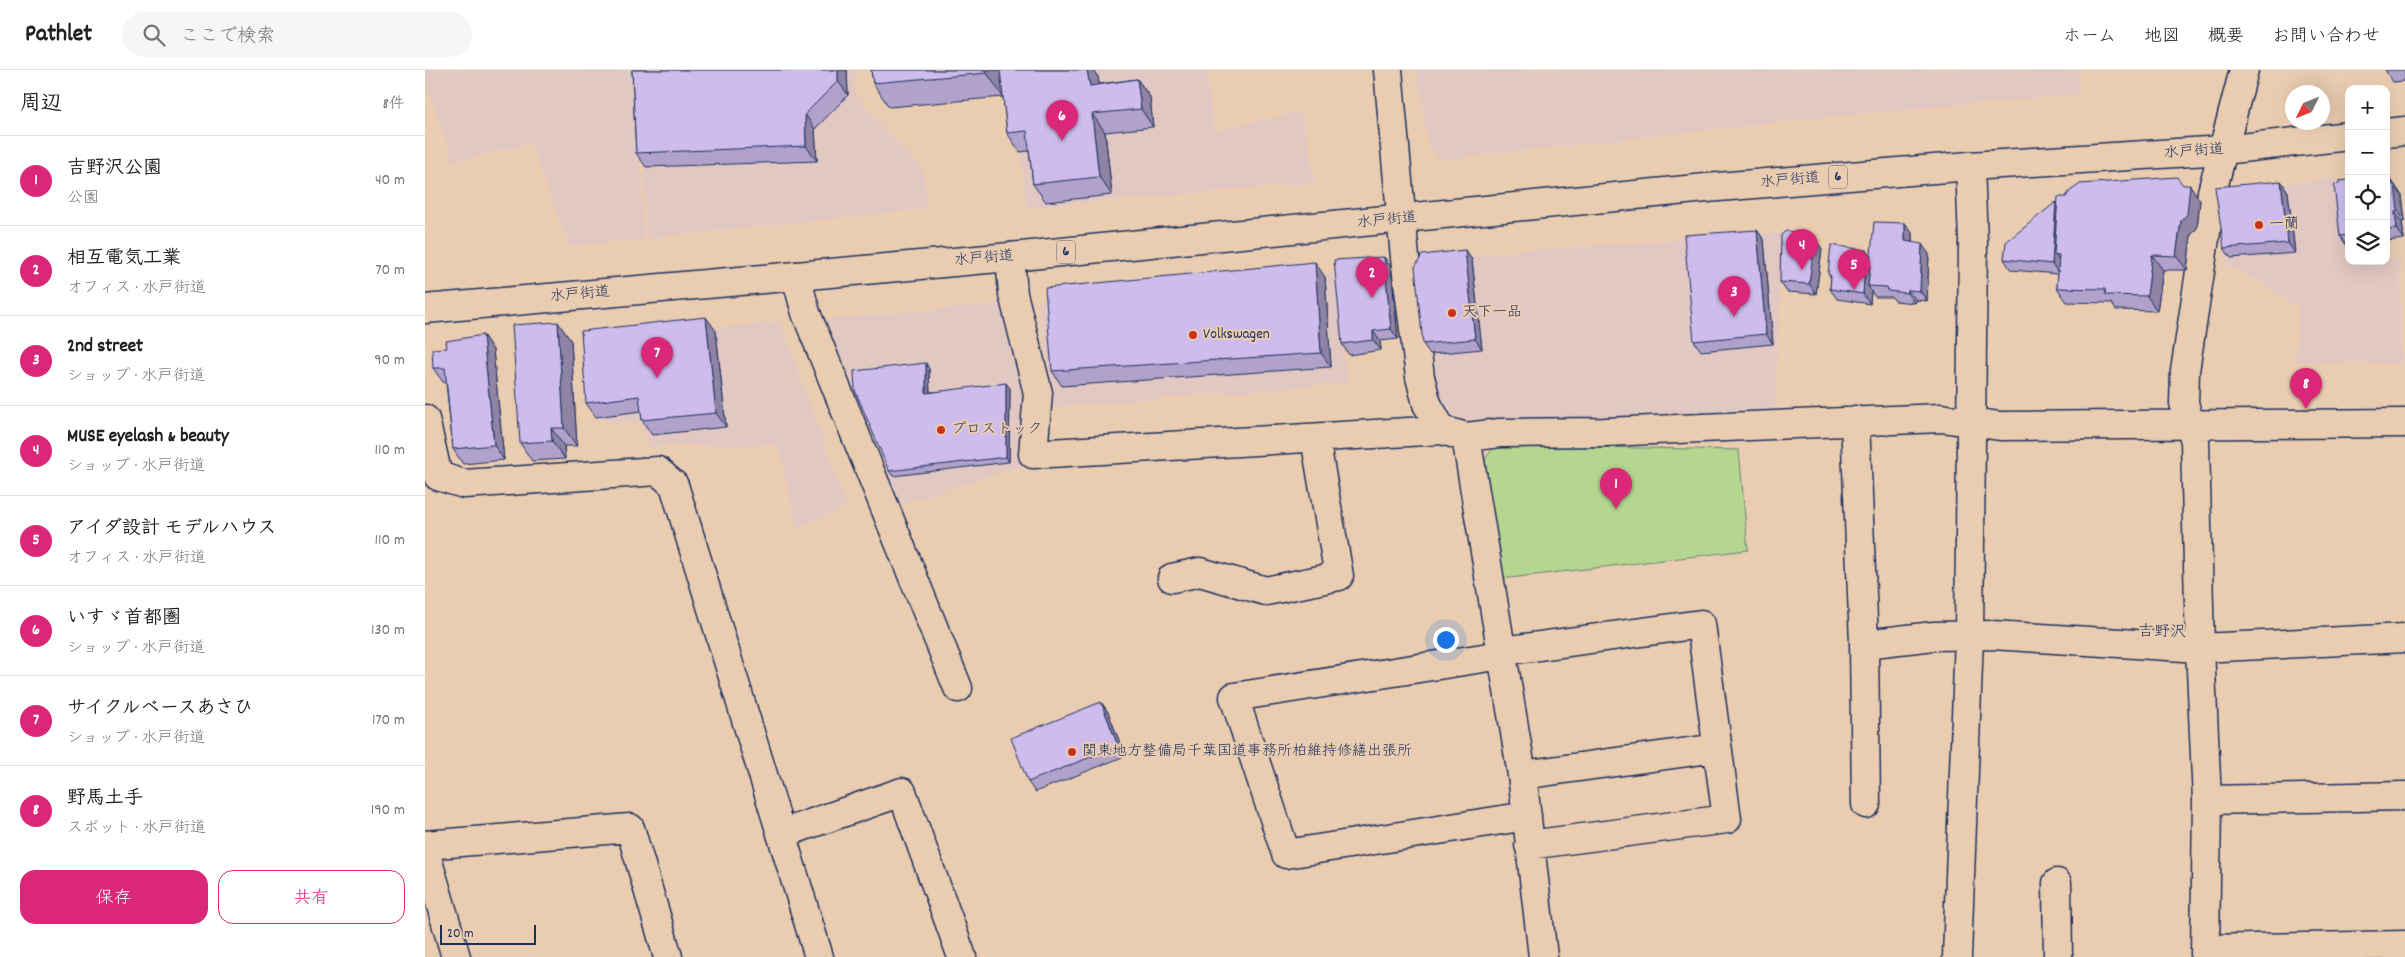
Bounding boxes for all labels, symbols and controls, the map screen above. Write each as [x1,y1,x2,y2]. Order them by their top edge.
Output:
search box [122,12,472,57]
text: Pathlet [25,18,92,52]
icon: search [140,21,168,49]
text: ここで検索 [180,24,275,51]
text: ホーム [2063,25,2116,50]
text: 地図 [2144,25,2180,50]
text: 概要 [2208,25,2244,50]
text: お問い合わせ [2272,25,2380,50]
north arrow [2285,85,2330,130]
map controls [2345,85,2390,265]
button: + [2345,85,2390,130]
text: 周辺 [20,90,62,120]
text: 8件 [383,93,405,116]
pin: 6 [1046,100,1078,141]
button: − [2345,130,2390,175]
street label: 水戸街道 [2163,139,2225,165]
text: 吉野沢公園 [67,156,162,183]
road number: 6 [1829,165,1847,188]
street label: 水戸街道 [1759,167,1821,195]
text: 1 [34,169,38,192]
text: 40 m [375,169,405,192]
button: locate [2345,175,2390,220]
text: 公園 [67,187,99,210]
street label: 水戸街道 [1356,207,1418,235]
place label: 一蘭 [2269,214,2299,236]
marker: 一蘭 [2253,219,2265,231]
button: layers [2345,220,2390,265]
pin: 4 [1786,229,1818,270]
road number: 6 [1057,240,1075,263]
street label: 水戸街道 [953,245,1015,273]
text: 相互電気工業 [67,246,181,273]
pin: 5 [1838,249,1870,290]
pin: 2 [1356,257,1388,298]
text: 2 [33,259,40,282]
text: 70 m [375,259,405,282]
pin: 3 [1718,276,1750,317]
text: オフィス · 水戸街道 [67,277,206,300]
street label: 水戸街道 [549,281,611,309]
place label: 天下一品 [1462,302,1522,324]
marker: 天下一品 [1446,307,1458,319]
place label: Volkswagen [1203,324,1270,346]
marker: Volkswagen [1187,329,1199,341]
text: 2nd street [67,334,143,361]
pin: 7 [641,337,673,378]
text: 3 [32,349,40,372]
text: 90 m [374,349,405,372]
text: ショップ · 水戸街道 [67,365,205,388]
pin: 8 [2290,368,2322,409]
place label: プロストック [951,419,1042,441]
text: MUSE eyelash & beauty [67,424,229,451]
marker: プロストック [935,424,947,436]
text: 4 [33,439,39,462]
text: 110 m [375,439,405,462]
text: ショップ · 水戸街道 [67,455,205,478]
pin: 1 [1600,468,1632,509]
text: アイダ設計 モデルハウス [67,516,276,543]
text: 5 [32,529,40,552]
text: 110 m [375,529,405,552]
text: オフィス · 水戸街道 [67,547,206,570]
text: いすゞ首都圏 [67,606,181,633]
text: 6 [32,619,40,642]
text: 130 m [371,619,405,642]
district label: 吉野沢 [2138,621,2186,644]
your location [1433,627,1459,653]
text: ショップ · 水戸街道 [67,637,205,660]
text: サイクルベースあさひ [67,696,253,723]
text: 7 [33,709,39,732]
text: 170 m [372,709,405,732]
text: ショップ · 水戸街道 [67,727,205,750]
place label: 関東地方整備局千葉国道事務所柏維持修繕出張所 [1082,741,1412,763]
marker: 関東地方整備局千葉国道事務所柏維持修繕出張所 [1066,746,1078,758]
text: 野馬土手 [67,786,143,813]
text: 8 [33,799,39,822]
text: 190 m [371,799,405,822]
text: スポット · 水戸街道 [67,817,206,840]
button: 保存 [20,870,208,924]
button: 共有 [218,870,405,924]
scale bar [440,922,536,945]
text: 20 m [447,924,474,944]

